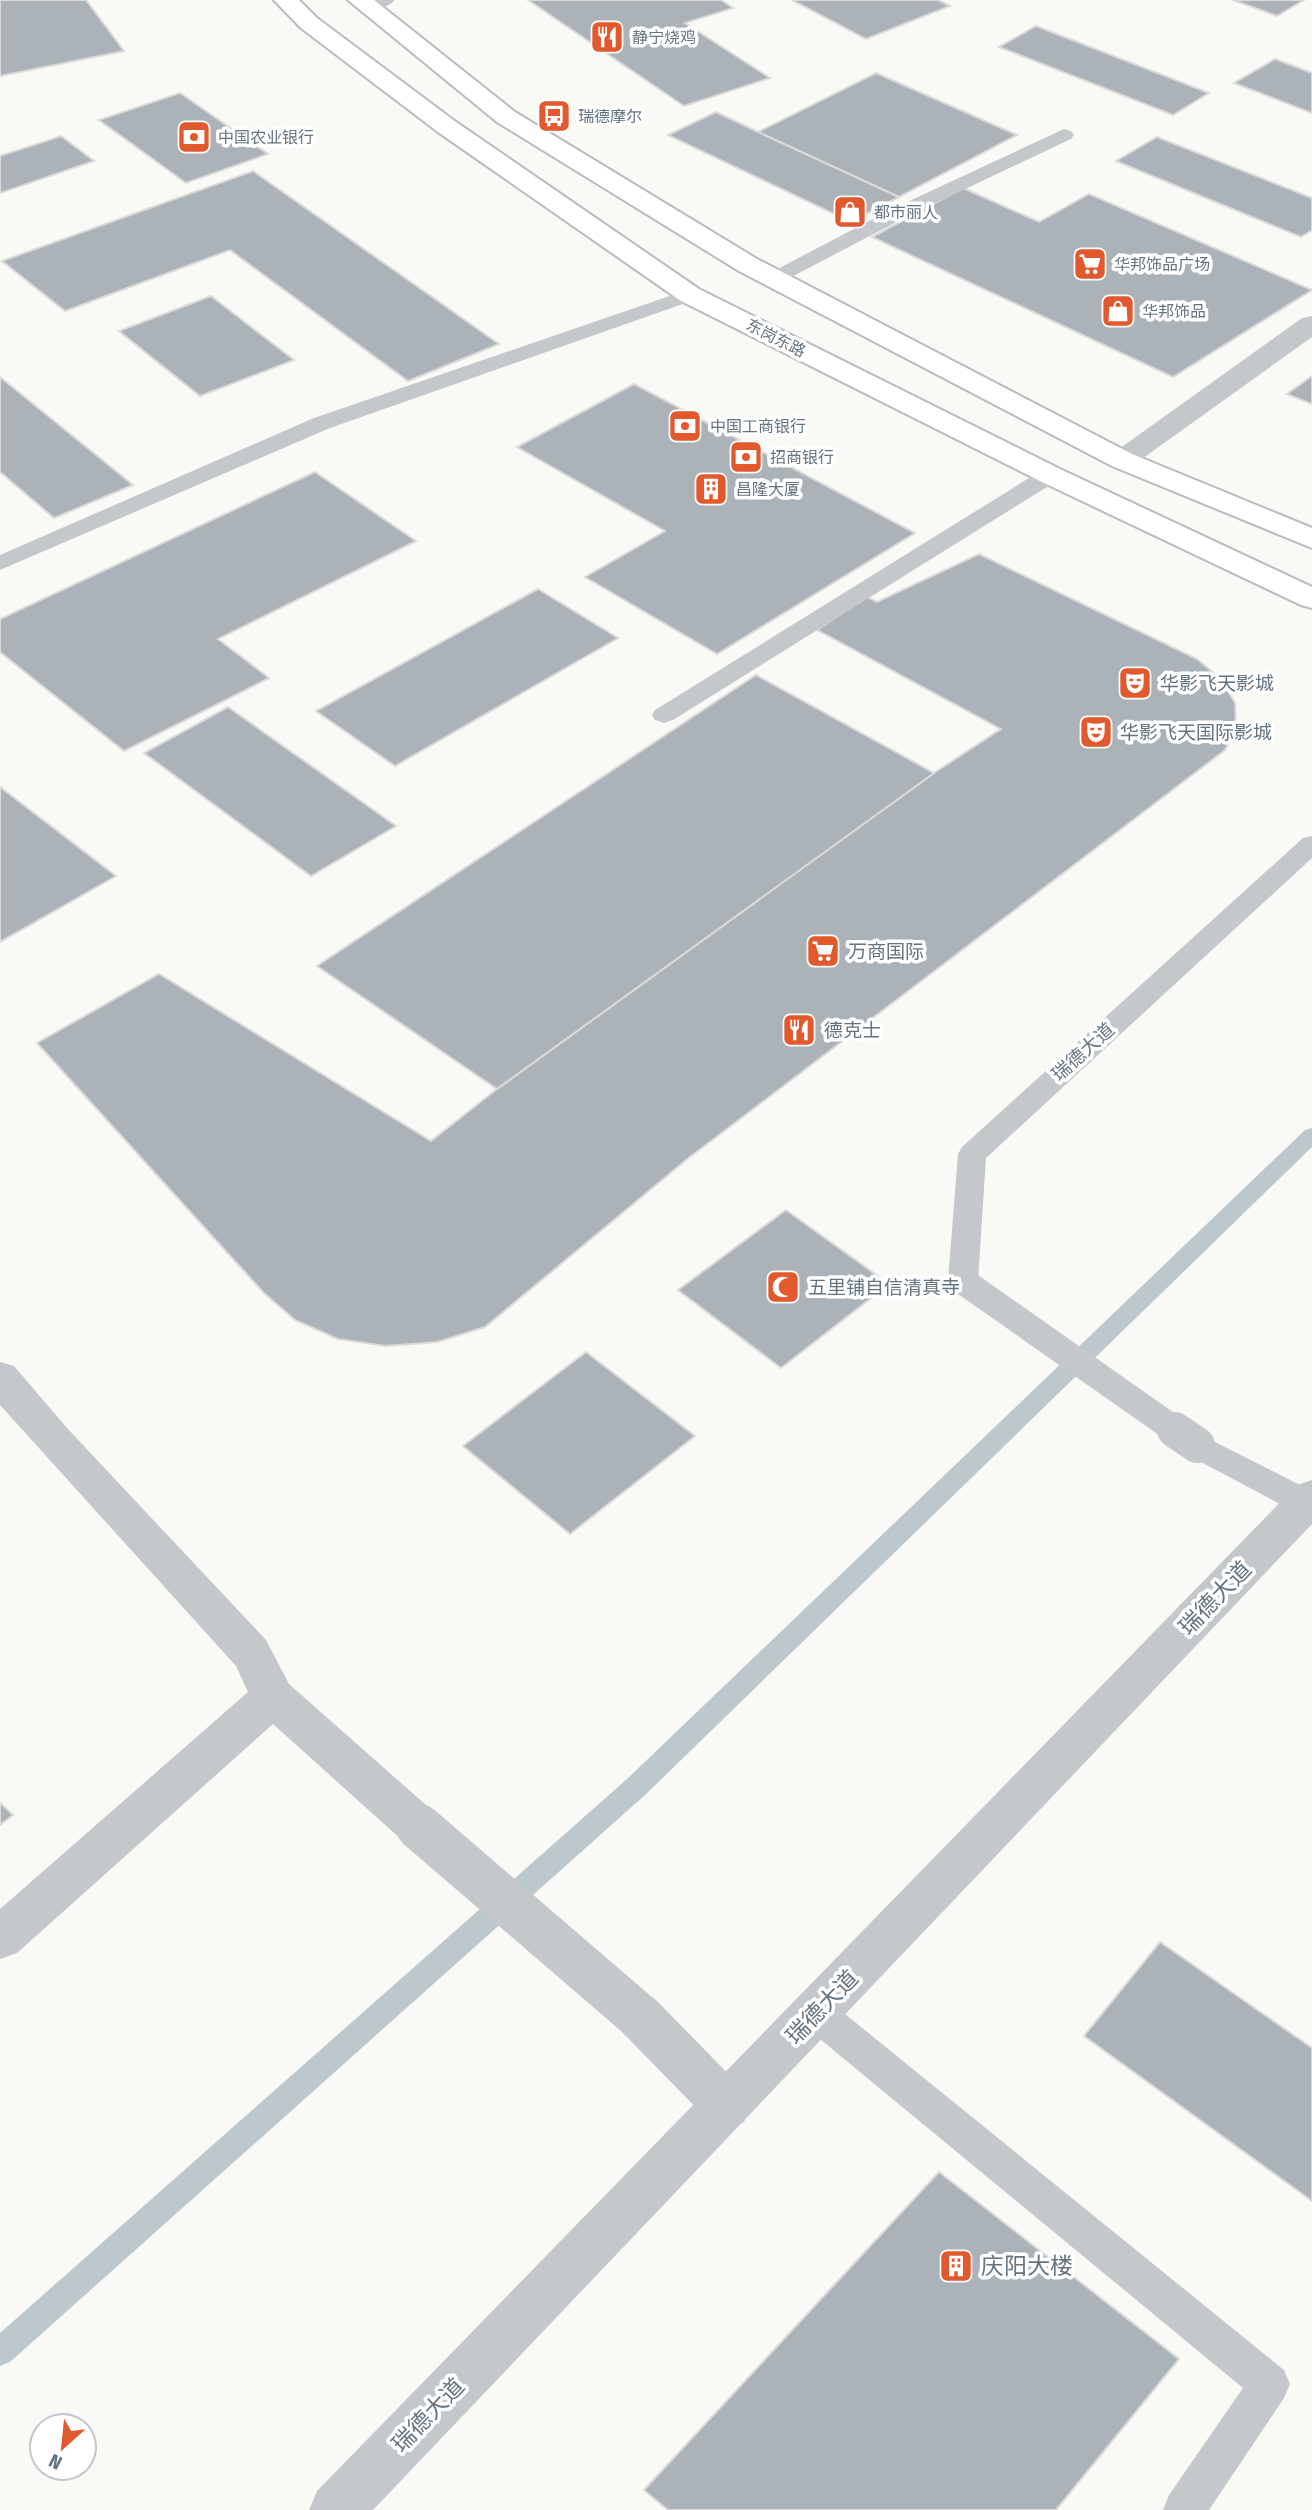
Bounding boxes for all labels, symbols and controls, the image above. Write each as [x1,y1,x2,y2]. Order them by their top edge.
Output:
restaurant icon: 静宁烧鸡 [588,18,626,56]
place label: 静宁烧鸡 [632,28,696,47]
bus stop icon: 瑞德摩尔 [535,97,573,135]
place label: 瑞德摩尔 [578,107,642,126]
bank icon: 中国农业银行 [175,118,213,156]
place label: 中国农业银行 [218,128,314,147]
shop icon: 都市丽人 [831,193,869,231]
place label: 都市丽人 [874,203,938,222]
supermarket icon: 华邦饰品广场 [1071,245,1109,283]
place label: 华邦饰品广场 [1114,255,1210,274]
shop icon: 华邦饰品 [1099,292,1137,330]
place label: 华邦饰品 [1142,302,1206,321]
street label: 东岗东路 [743,315,809,361]
bank icon: 中国工商银行 [666,407,704,445]
place label: 中国工商银行 [710,417,806,436]
bank icon: 招商银行 [727,438,765,476]
place label: 招商银行 [770,448,834,467]
building icon: 昌隆大厦 [692,470,730,508]
place label: 昌隆大厦 [736,480,800,499]
theatre icon: 华影飞天影城 [1116,664,1154,702]
place label: 华影飞天影城 [1160,672,1274,695]
theatre icon: 华影飞天国际影城 [1077,713,1115,751]
place label: 华影飞天国际影城 [1120,721,1272,744]
supermarket icon: 万商国际 [804,932,842,970]
place label: 万商国际 [848,940,924,963]
restaurant icon: 德克士 [780,1011,818,1049]
street label: 瑞德大道 [1047,1018,1119,1086]
place label: 德克士 [824,1019,881,1042]
mosque icon: 五里铺自信清真寺 [764,1268,802,1306]
place label: 五里铺自信清真寺 [808,1276,960,1299]
street label: 瑞德大道 [1173,1555,1257,1641]
street label: 瑞德大道 [780,1964,864,2050]
building icon: 庆阳大楼 [937,2247,975,2285]
place label: 庆阳大楼 [981,2252,1073,2280]
street label: 瑞德大道 [386,2372,470,2458]
north arrow [28,2412,98,2482]
text: N [45,2449,66,2475]

